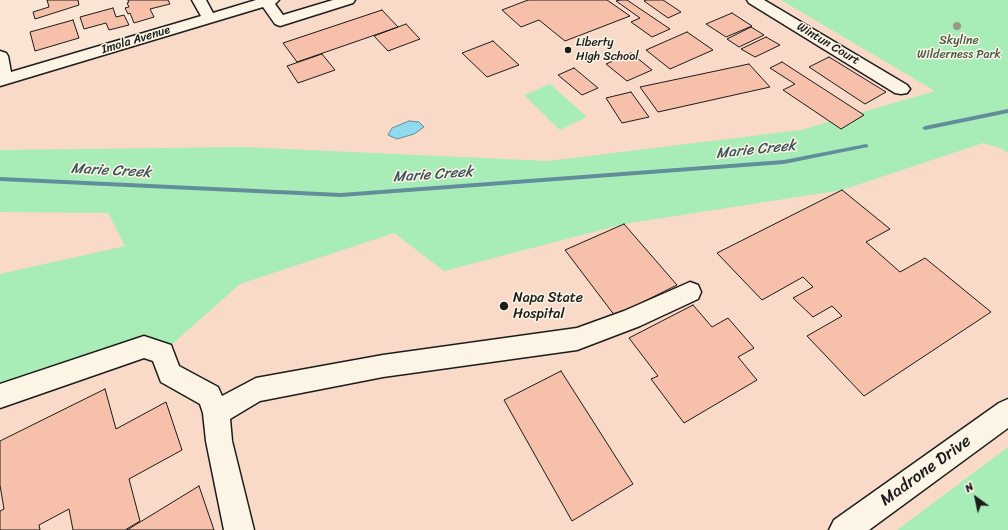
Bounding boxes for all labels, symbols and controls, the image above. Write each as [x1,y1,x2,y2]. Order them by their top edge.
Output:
street label: Wintun Court [794,20,862,68]
street label: Imola Avenue [100,23,172,57]
park label: Skyline Wilderness Park [917,34,1001,62]
place label: Liberty High School [576,36,639,64]
marker: Liberty High School [563,45,573,55]
water label: Marie Creek [715,137,797,163]
water label: Marie Creek [71,160,151,182]
water label: Marie Creek [392,163,474,187]
place label: Napa State Hospital [513,290,583,322]
marker: Napa State Hospital [498,300,510,312]
street label: Madrone Drive [877,431,975,511]
text: N [961,477,978,498]
north arrow [956,478,996,518]

